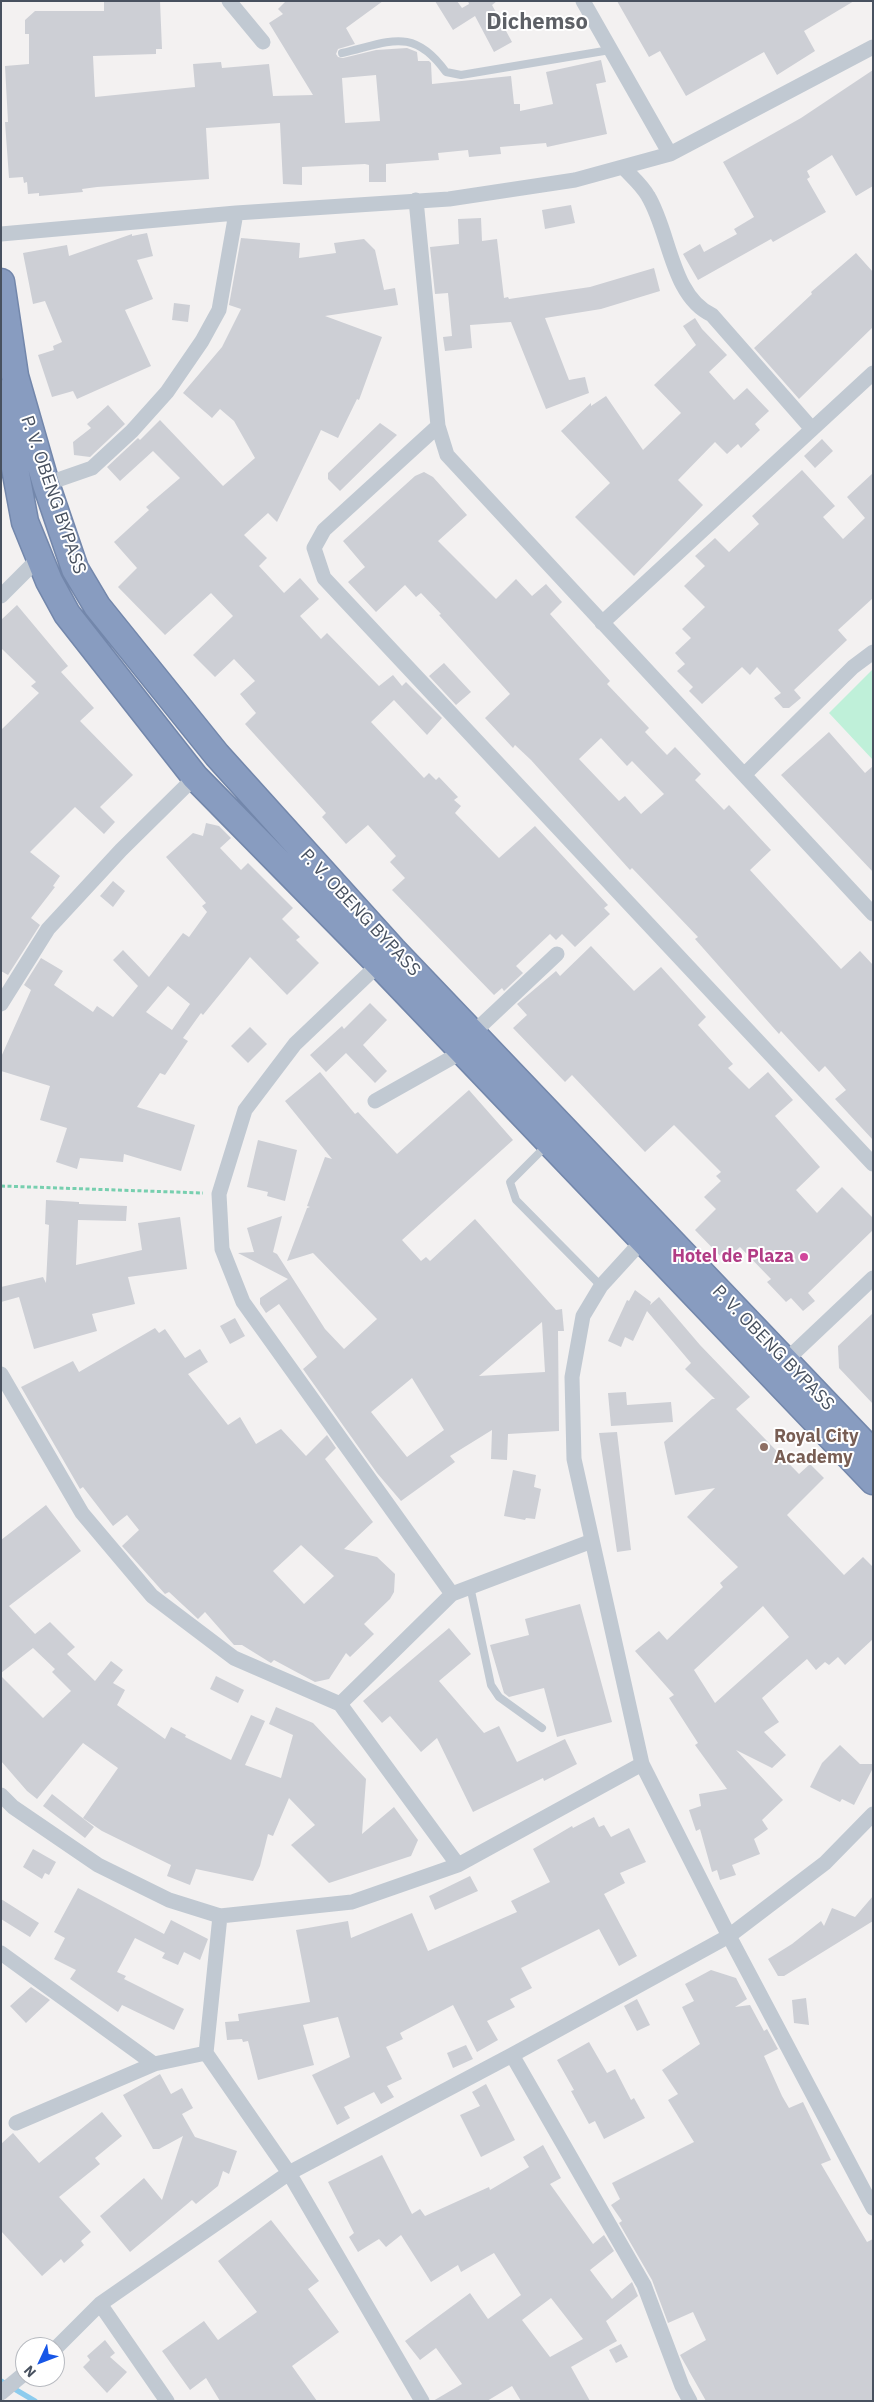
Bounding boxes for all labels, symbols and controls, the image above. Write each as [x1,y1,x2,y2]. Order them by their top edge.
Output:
district label: Dichemso [486,10,588,36]
street label: P. V. OBENG BYPASS [16,413,90,577]
street label: P. V. OBENG BYPASS [295,845,425,981]
place label: Hotel de Plaza [672,1246,794,1268]
marker: Hotel de Plaza [798,1251,810,1263]
street label: P. V. OBENG BYPASS [708,1281,838,1415]
place label: Royal City Academy [774,1426,859,1468]
marker: Royal City Academy [758,1441,770,1453]
north arrow [15,2337,65,2387]
text: N [20,2362,40,2381]

